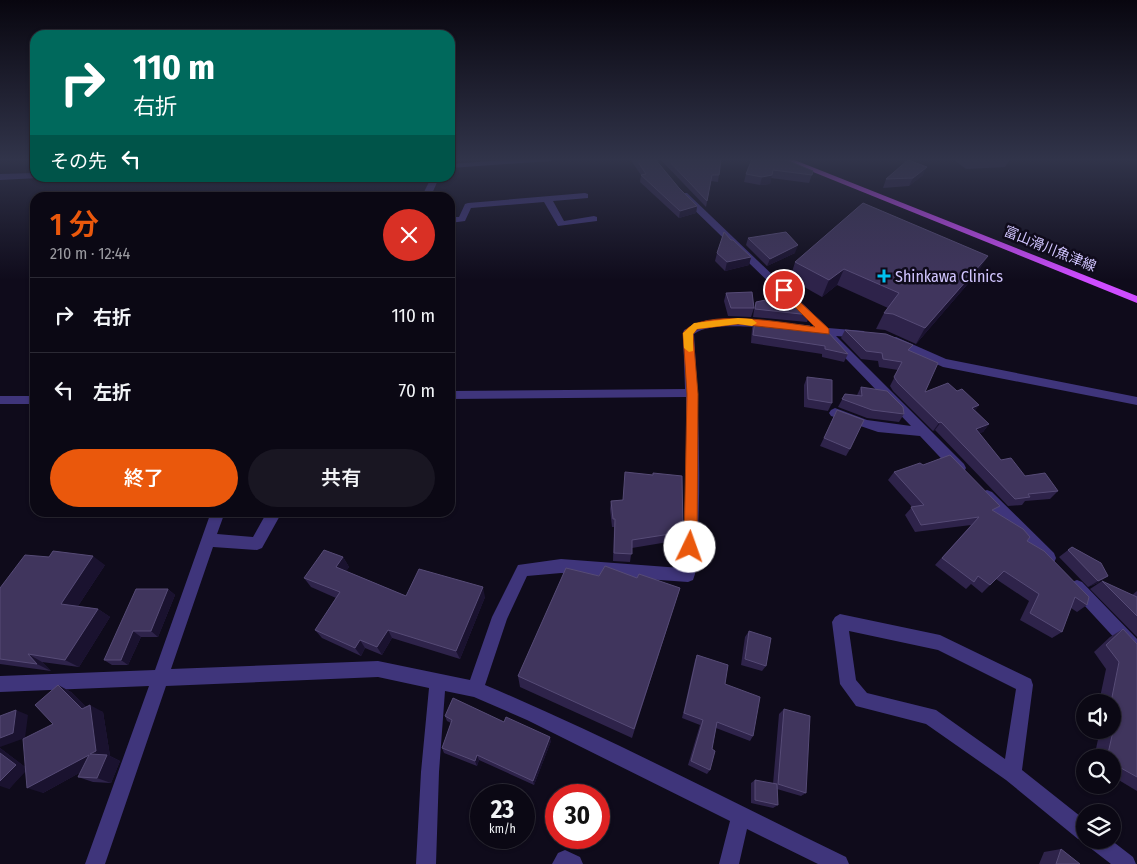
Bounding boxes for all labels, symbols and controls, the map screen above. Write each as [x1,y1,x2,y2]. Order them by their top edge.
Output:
text: 110 m [133,46,215,88]
icon: right [50,50,115,115]
text: 右折 [133,93,177,120]
icon: left [117,145,145,173]
text: その先 [50,150,107,173]
text: 1 分 [50,207,99,243]
button: close [383,209,435,261]
street label: 富山滑川魚津線 [1001,223,1099,275]
text: 210 m · 12:44 [50,244,130,263]
place label: Shinkawa Clinics [895,267,1003,286]
pin [763,269,805,311]
marker: Shinkawa Clinics [877,269,891,283]
icon: arrive [770,276,798,304]
icon: right [50,301,78,329]
text: 110 m [391,304,435,327]
text: 右折 [93,306,131,329]
icon: left [50,376,78,404]
text: 70 m [399,379,435,402]
text: 左折 [93,381,131,404]
button: 終了 [50,449,238,507]
button: 共有 [248,449,435,507]
position arrow [663,520,715,572]
map controls [1076,694,1121,849]
button: sound [1076,694,1121,739]
button: search [1076,749,1121,794]
speed limit sign: 30 [545,784,610,849]
text: 23 [491,795,514,825]
button: layers [1076,804,1121,849]
text: km/h [489,822,516,836]

